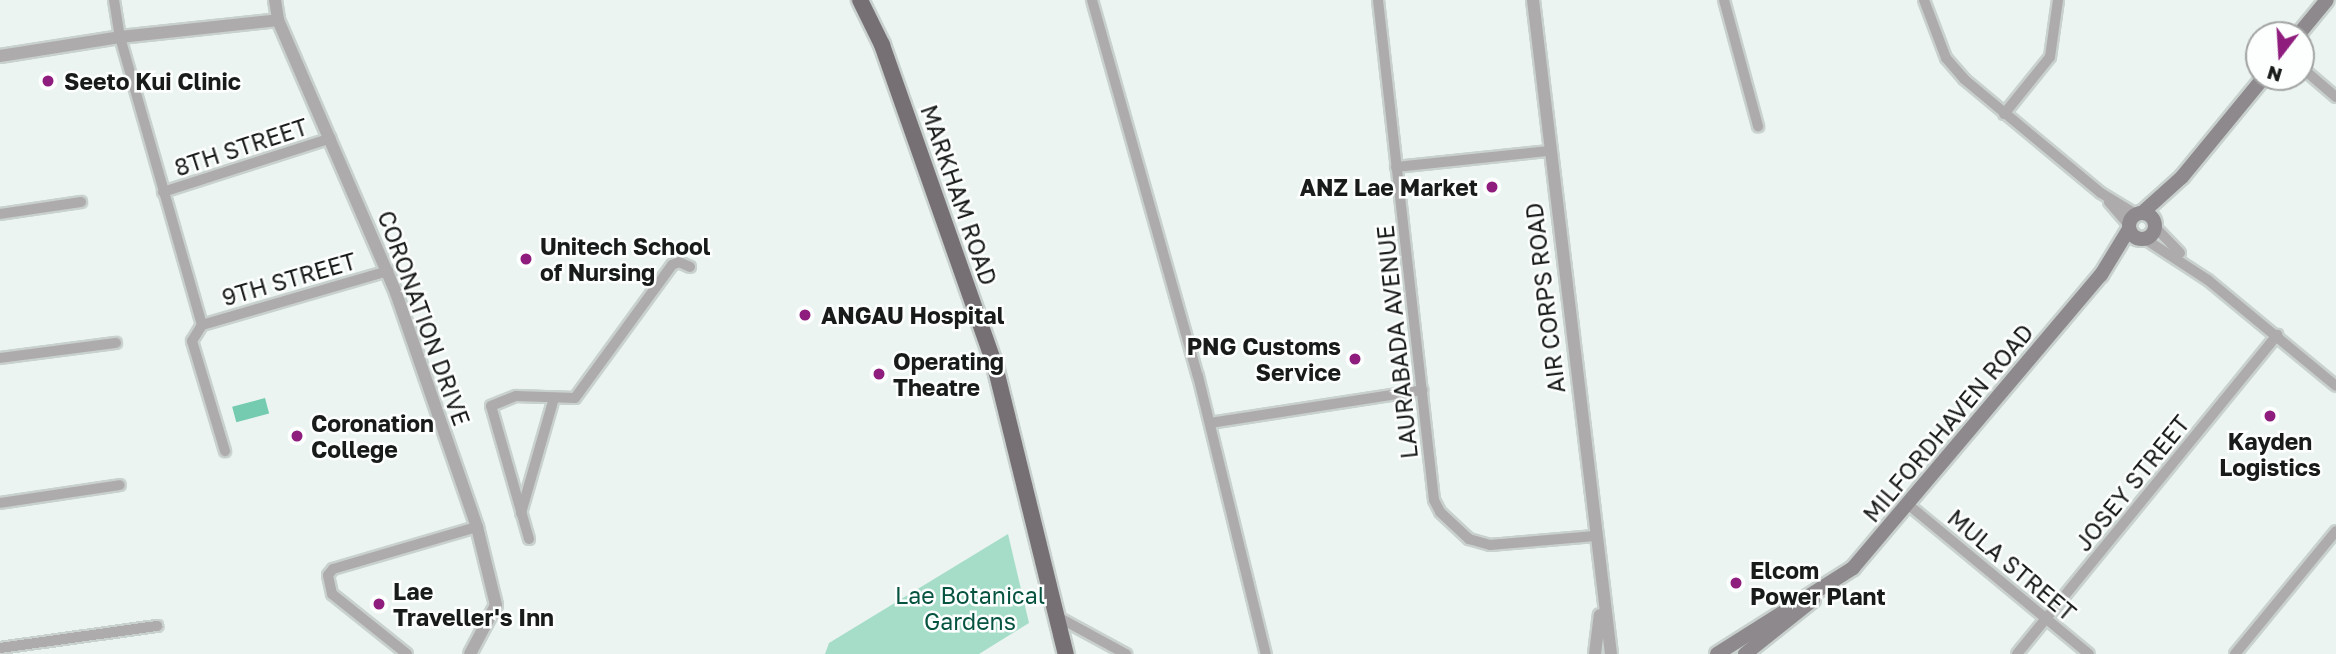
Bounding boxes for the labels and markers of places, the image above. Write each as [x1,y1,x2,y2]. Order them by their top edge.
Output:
place label: Seeto Kui Clinic [64,67,241,95]
marker: Seeto Kui Clinic [38,71,58,91]
place label: ANZ Lae Market [1300,173,1478,201]
marker: ANZ Lae Market [1484,179,1500,195]
place label: Unitech School of Nursing [540,232,711,286]
marker: Unitech School of Nursing [518,251,534,267]
place label: ANGAU Hospital [821,301,1004,329]
marker: ANGAU Hospital [795,305,815,325]
place label: PNG Customs Service [1187,332,1341,386]
place label: Operating Theatre [893,347,1004,401]
marker: PNG Customs Service [1347,351,1363,367]
marker: Operating Theatre [871,366,887,382]
marker: Kayden Logistics [2262,408,2278,424]
place label: Coronation College [311,409,434,463]
place label: Kayden Logistics [2219,427,2321,481]
marker: Coronation College [289,428,305,444]
place label: Elcom Power Plant [1750,556,1886,610]
marker: Elcom Power Plant [1728,575,1744,591]
place label: Lae Traveller's Inn [393,577,554,631]
marker: Lae Traveller's Inn [371,596,387,612]

